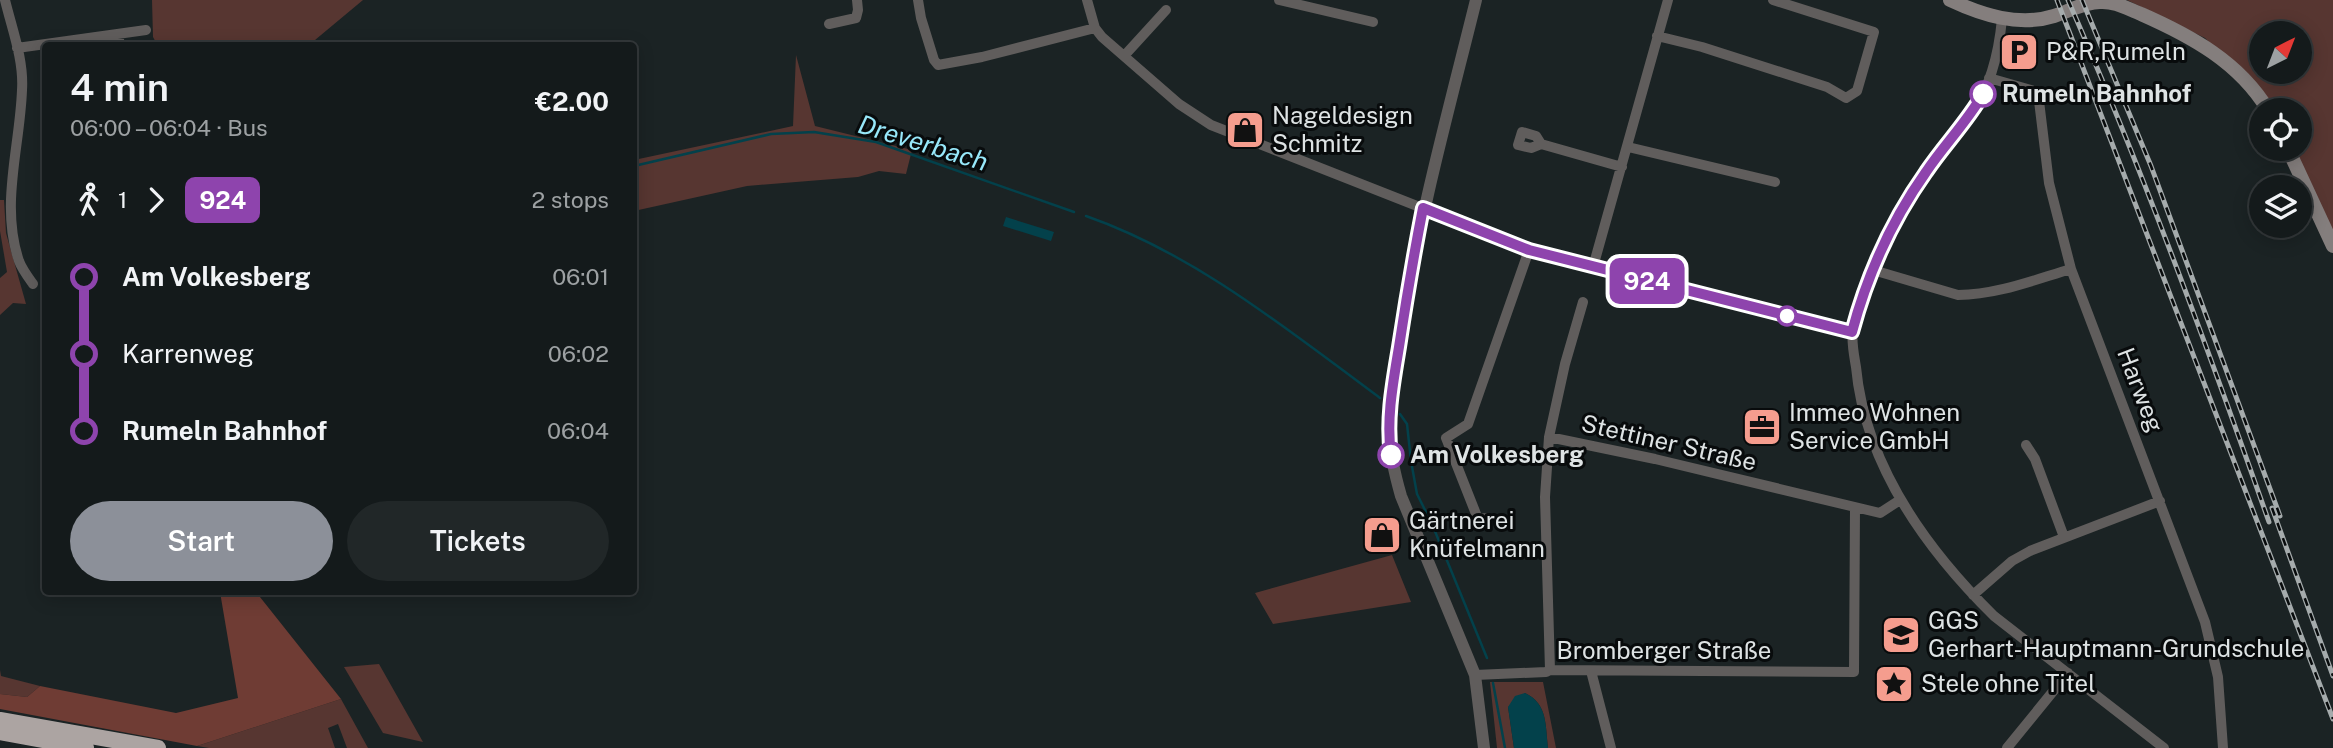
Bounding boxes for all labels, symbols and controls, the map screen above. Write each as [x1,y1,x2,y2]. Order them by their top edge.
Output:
north arrow [2249,21,2312,84]
map controls [2249,21,2312,238]
parking icon: P&R,Rumeln [1998,31,2040,73]
place label: P&R,Rumeln [2046,37,2186,65]
text: 4 min [70,65,169,110]
place label: Rumeln Bahnhof [2002,79,2192,107]
marker: Rumeln Bahnhof [1970,81,1996,107]
text: €2.00 [535,86,609,117]
button: locate [2249,98,2312,161]
place label: Nageldesign Schmitz [1272,101,1413,157]
water label: Dreverbach [855,108,992,177]
shop icon: Nageldesign Schmitz [1224,109,1266,151]
text: 06:00 – 06:04 · Bus [70,114,268,141]
button: layers [2249,175,2312,238]
icon: walk [70,181,108,219]
icon: forward [137,181,175,219]
text: 1 [118,186,127,213]
text: 924 [199,186,246,214]
text: 2 stops [531,186,609,213]
line badge: 924 [1607,258,1687,304]
text: Am Volkesberg [122,261,311,292]
text: 06:01 [552,263,609,290]
text: 924 [1624,267,1670,295]
unlabelled marker [1777,306,1797,326]
text: Karrenweg [122,338,254,369]
text: 06:02 [548,340,609,367]
street label: Harweg [2112,343,2170,436]
place label: Immeo Wohnen Service GmbH [1789,398,1960,454]
office icon: Immeo Wohnen Service GmbH [1741,406,1783,448]
street label: Stettiner Straße [1579,408,1759,476]
text: Rumeln Bahnhof [122,415,327,446]
text: 06:04 [547,417,609,444]
place label: Am Volkesberg [1410,440,1584,468]
marker: Am Volkesberg [1378,442,1404,468]
button: Start [70,501,333,581]
button: Tickets [347,501,609,581]
place label: Gärtnerei Knüfelmann [1409,506,1545,562]
shop icon: Gärtnerei Knüfelmann [1361,514,1403,556]
place label: GGS Gerhart-Hauptmann-Grundschule [1928,606,2304,662]
school or university icon: GGS Gerhart-Hauptmann-Grundschule [1880,614,1922,656]
street label: Bromberger Straße [1557,636,1771,664]
place icon: Stele ohne Titel [1873,663,1915,705]
place label: Stele ohne Titel [1921,669,2095,697]

